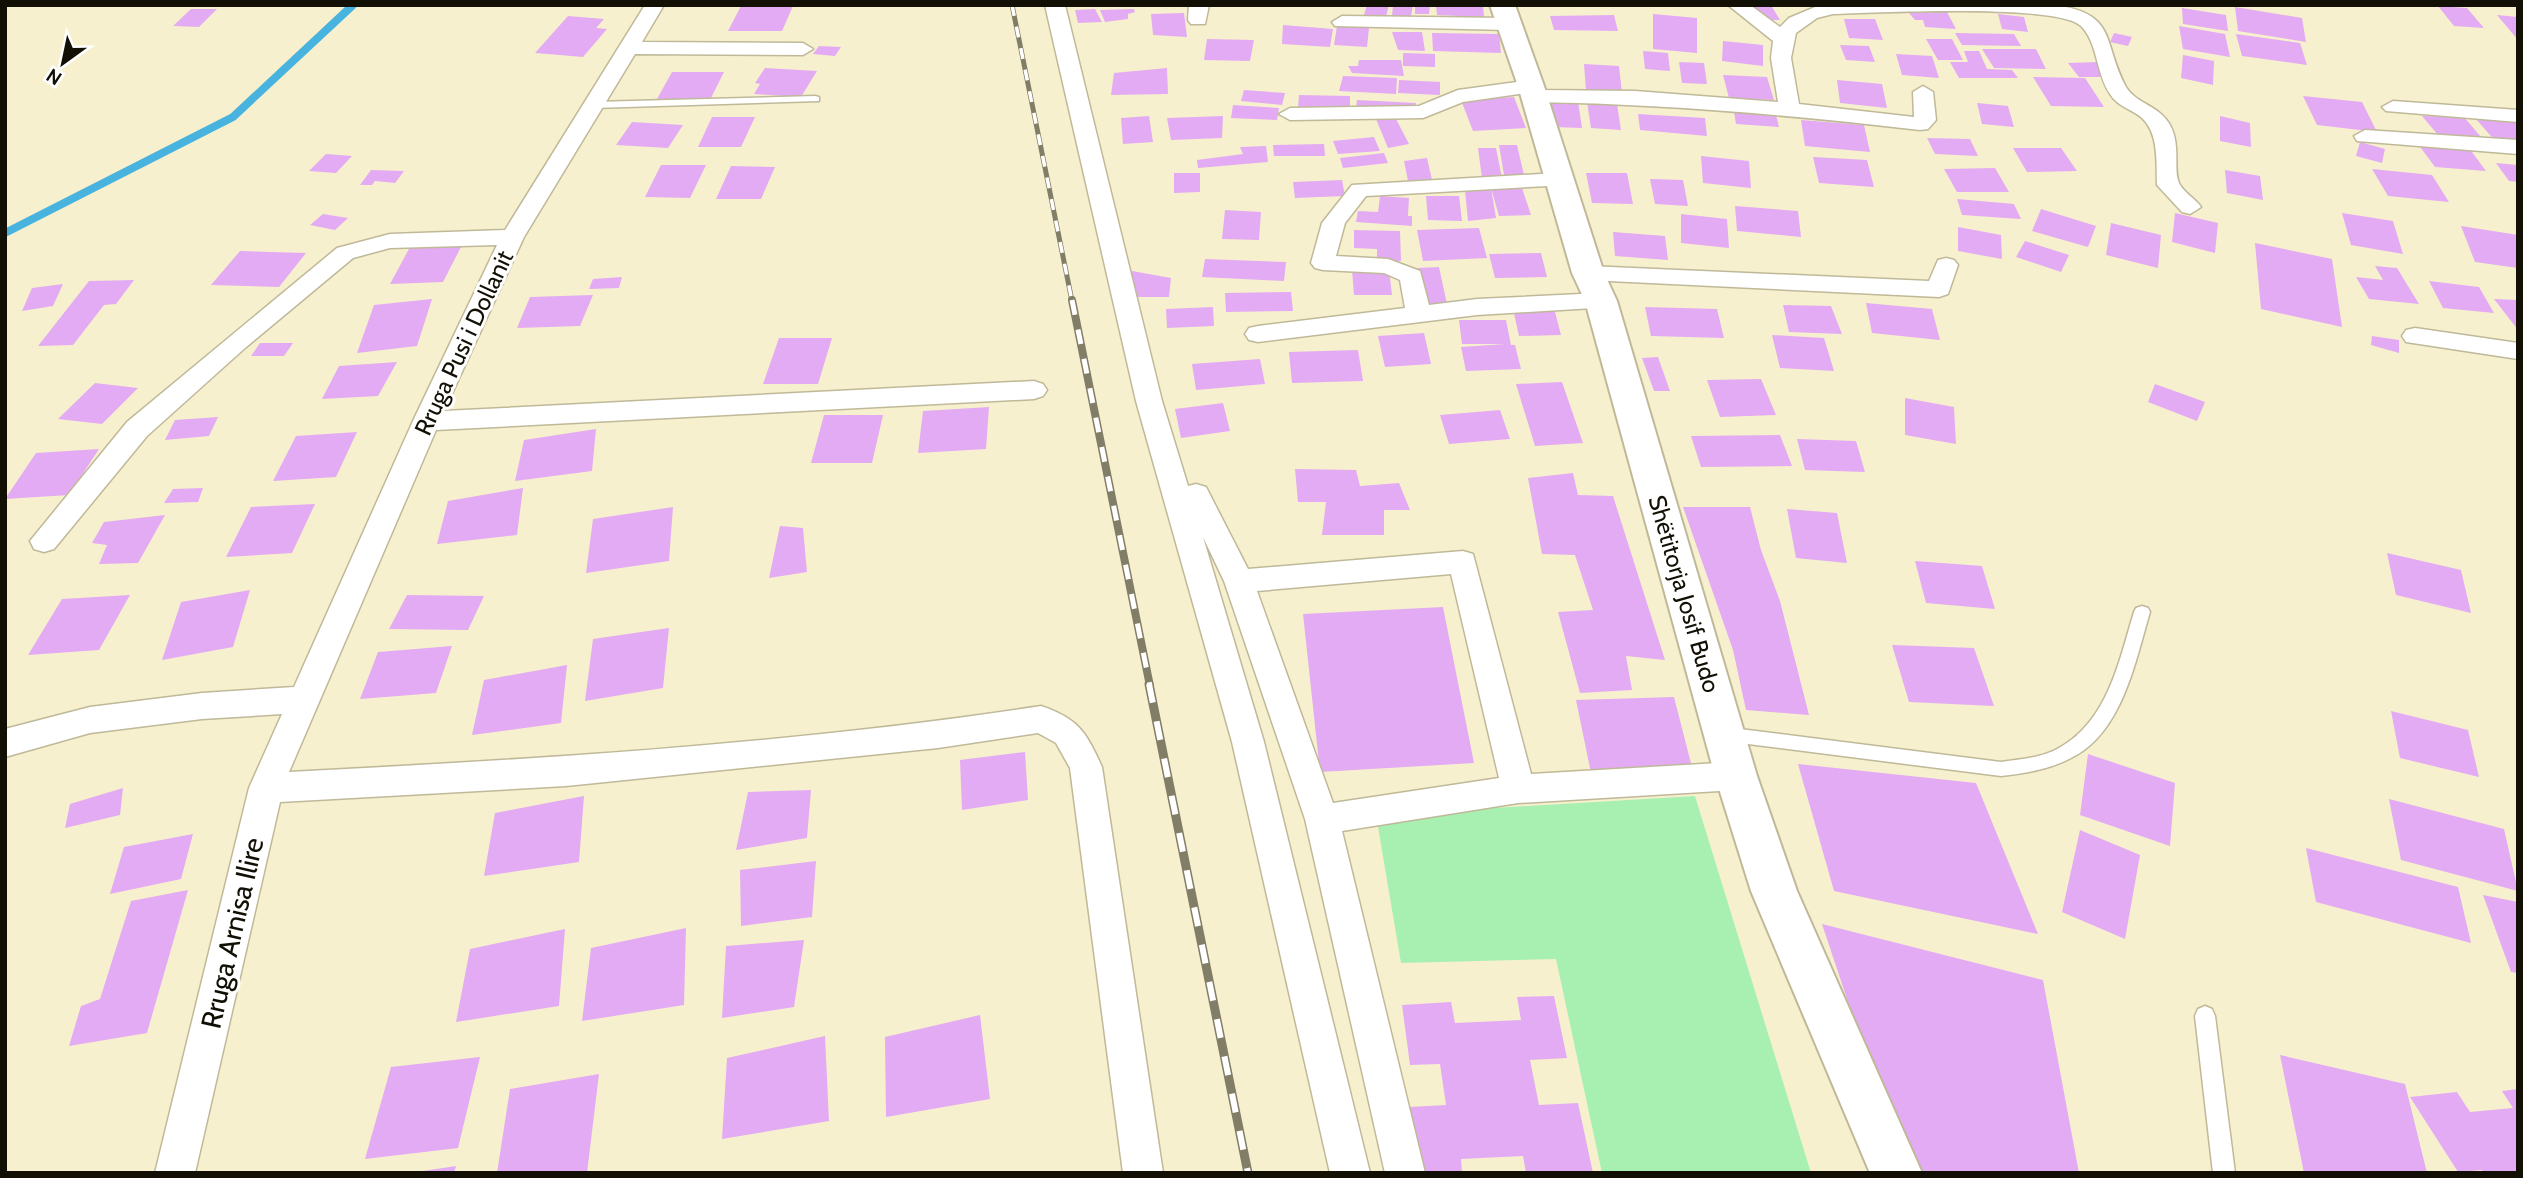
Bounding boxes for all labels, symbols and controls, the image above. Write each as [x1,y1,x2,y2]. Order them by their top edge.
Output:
north arrow [28,28,98,98]
text: N [42,64,66,90]
street label: Rruga Pusi i Dollanit [408,246,519,440]
street label: Shëtitorja Josif Budo [1642,492,1727,696]
street label: Rruga Arnisa Ilire [193,834,271,1032]

